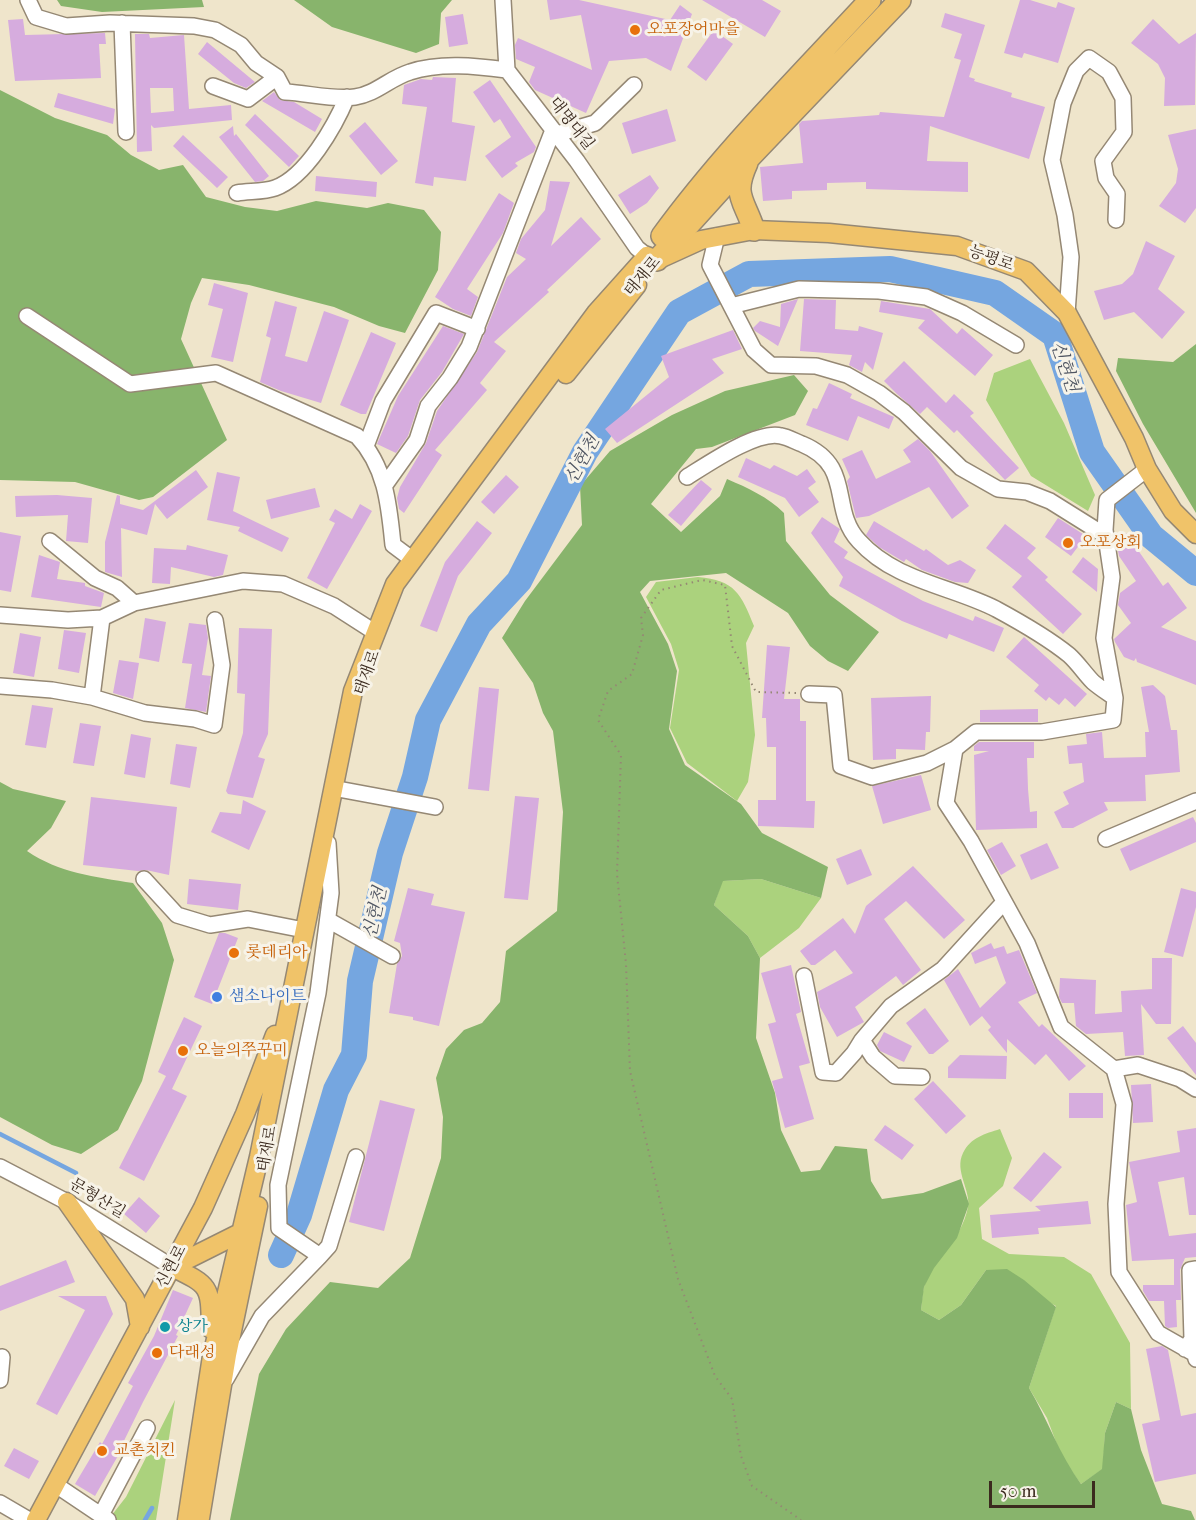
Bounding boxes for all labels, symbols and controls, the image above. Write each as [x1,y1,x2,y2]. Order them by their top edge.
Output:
place label: 오포장어마을 [647,20,740,40]
marker: 오포장어마을 [628,23,642,37]
street label: 대명대길 [544,94,598,154]
street label: 능평로 [966,242,1016,276]
street label: 태재로 [621,253,665,301]
water label: 신현천 [1045,339,1083,395]
water label: 신현천 [561,432,605,488]
place label: 오포상회 [1080,533,1142,553]
marker: 오포상회 [1061,536,1075,550]
street label: 태재로 [351,648,385,698]
water label: 신현천 [360,885,392,941]
place label: 롯데리아 [246,943,308,963]
marker: 롯데리아 [227,946,241,960]
place label: 샘소나이트 [229,987,306,1007]
marker: 샘소나이트 [210,990,224,1004]
place label: 오늘의쭈꾸미 [195,1041,288,1061]
marker: 오늘의쭈꾸미 [176,1044,190,1058]
street label: 태재로 [255,1125,281,1173]
street label: 문형산길 [66,1175,128,1223]
street label: 신현로 [153,1242,191,1292]
place label: 상가 [177,1317,208,1337]
marker: 상가 [158,1320,172,1334]
place label: 다래성 [169,1343,215,1363]
marker: 다래성 [150,1346,164,1360]
place label: 교촌치킨 [114,1441,176,1461]
marker: 교촌치킨 [95,1444,109,1458]
scale bar [992,1469,1098,1507]
text: 50 m [1000,1481,1036,1502]

